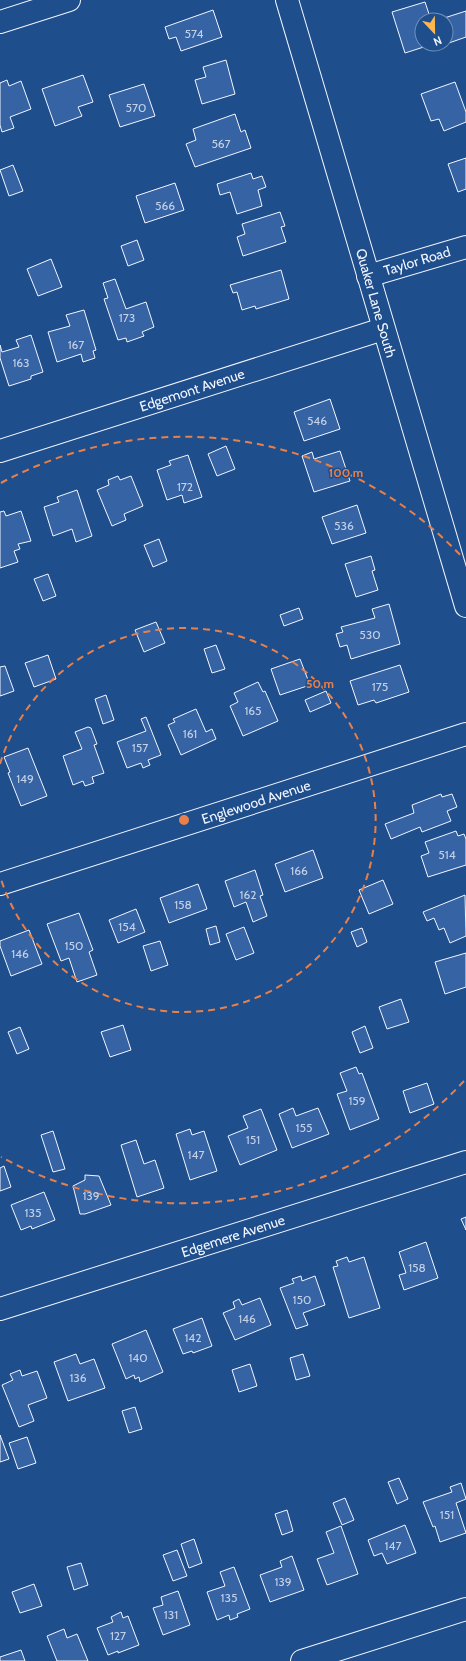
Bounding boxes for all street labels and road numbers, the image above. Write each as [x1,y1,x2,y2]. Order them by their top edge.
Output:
street label: Taylor Road [381,242,453,280]
street label: Quaker Lane South [352,246,400,360]
street label: Edgemont Avenue [137,365,247,415]
street label: Englewood Avenue [199,776,313,828]
street label: Edgemere Avenue [179,1211,287,1261]

